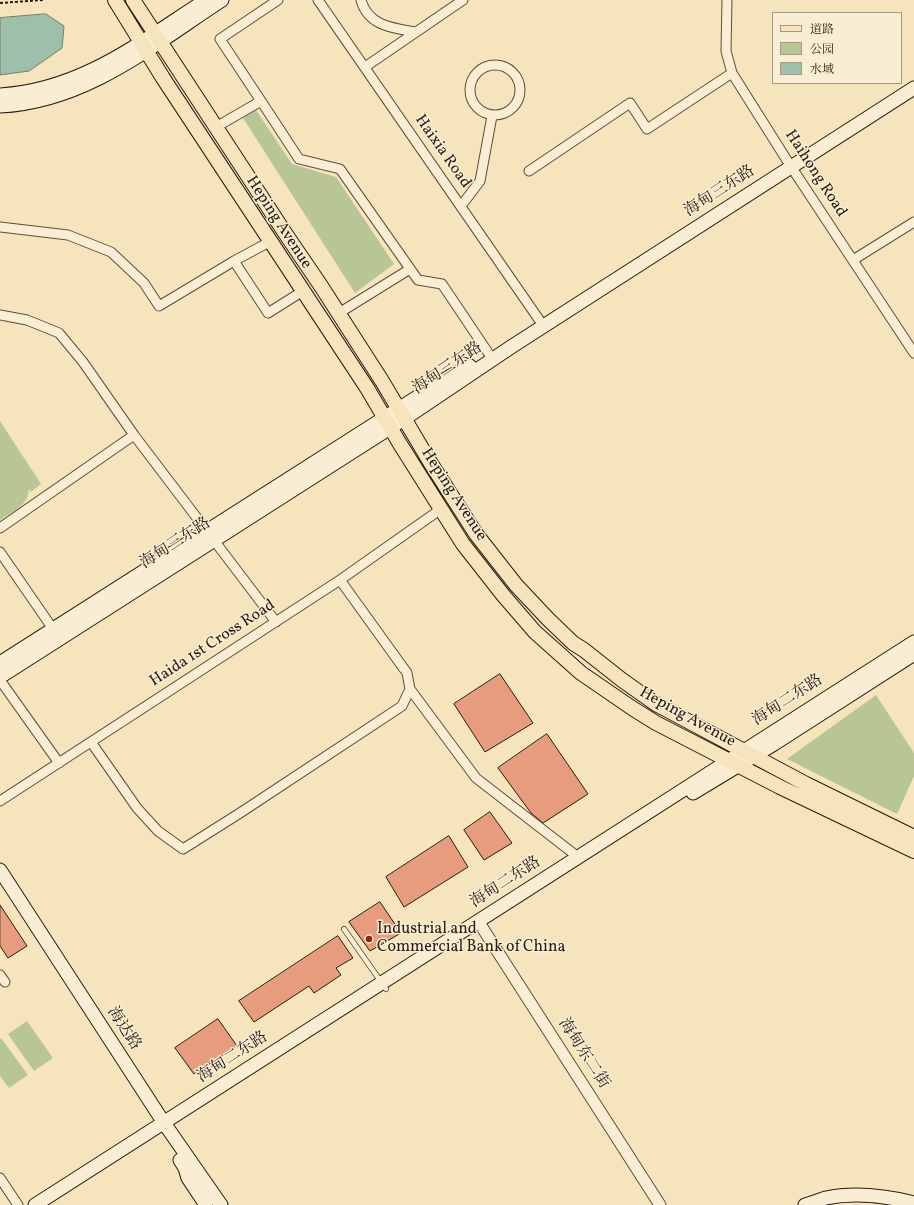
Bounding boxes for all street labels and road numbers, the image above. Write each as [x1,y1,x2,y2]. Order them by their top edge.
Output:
street label: Haixia Road [410,112,474,192]
street label: Haihong Road [780,127,850,221]
street label: 海甸三东路 [681,162,759,222]
street label: Heping Avenue [241,173,315,273]
street label: 海甸三东路 [409,339,487,399]
street label: Heping Avenue [416,445,490,545]
street label: 海甸三东路 [137,514,215,574]
street label: Haida 1st Cross Road [147,596,279,692]
street label: 海甸二东路 [749,671,827,731]
street label: Heping Avenue [636,684,738,752]
street label: 海甸二东路 [467,853,545,913]
street label: 海达路 [102,1004,144,1054]
street label: 海甸东二街 [553,1015,613,1093]
street label: 海甸二东路 [194,1028,272,1088]

